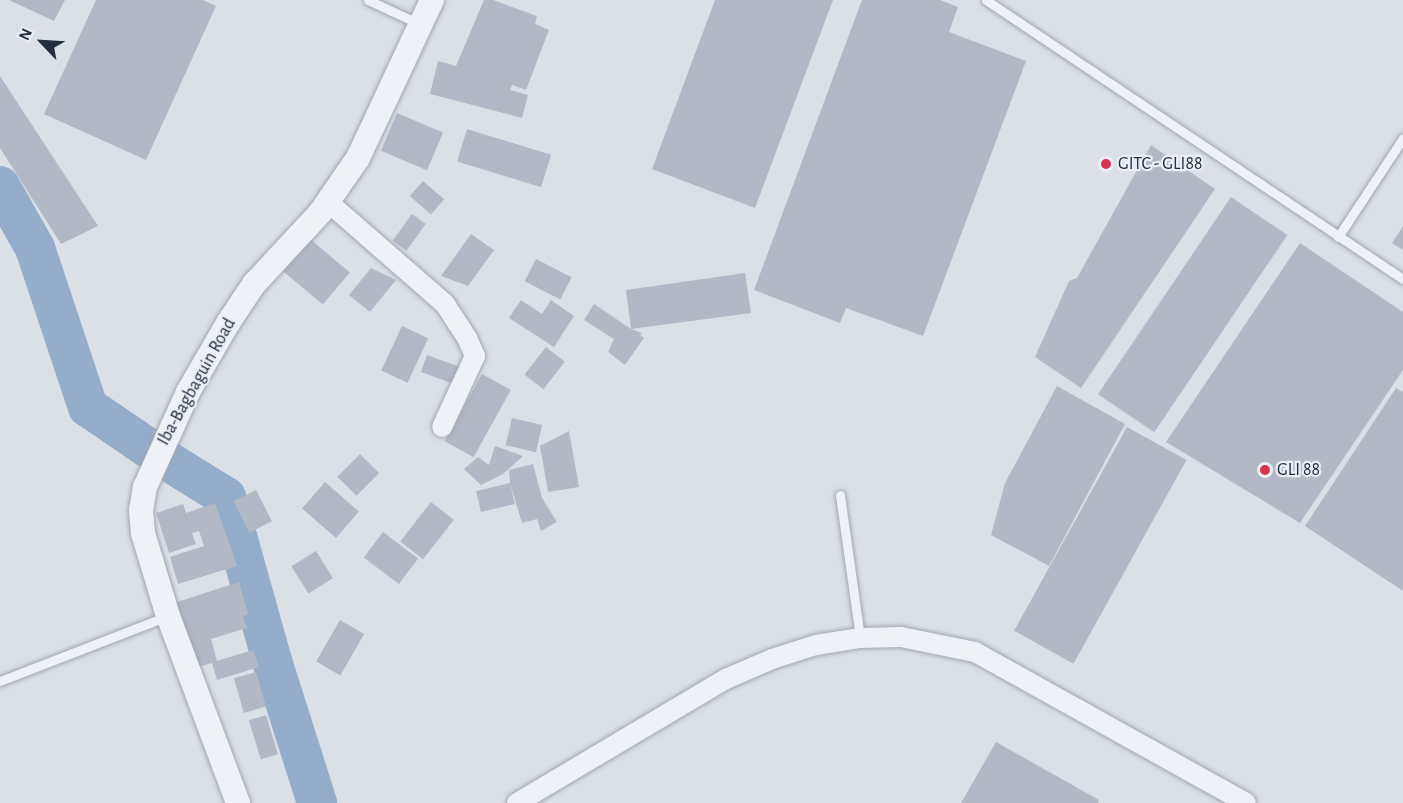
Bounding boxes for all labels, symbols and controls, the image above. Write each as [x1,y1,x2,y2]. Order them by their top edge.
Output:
north arrow [12,12,72,72]
text: N [16,26,35,43]
place label: GITC - GLI88 [1118,153,1202,175]
marker: GITC - GLI88 [1099,157,1113,171]
street label: Iba-Bagbaguin Road [153,315,241,449]
place label: GLI 88 [1277,459,1320,481]
marker: GLI 88 [1258,463,1272,477]

